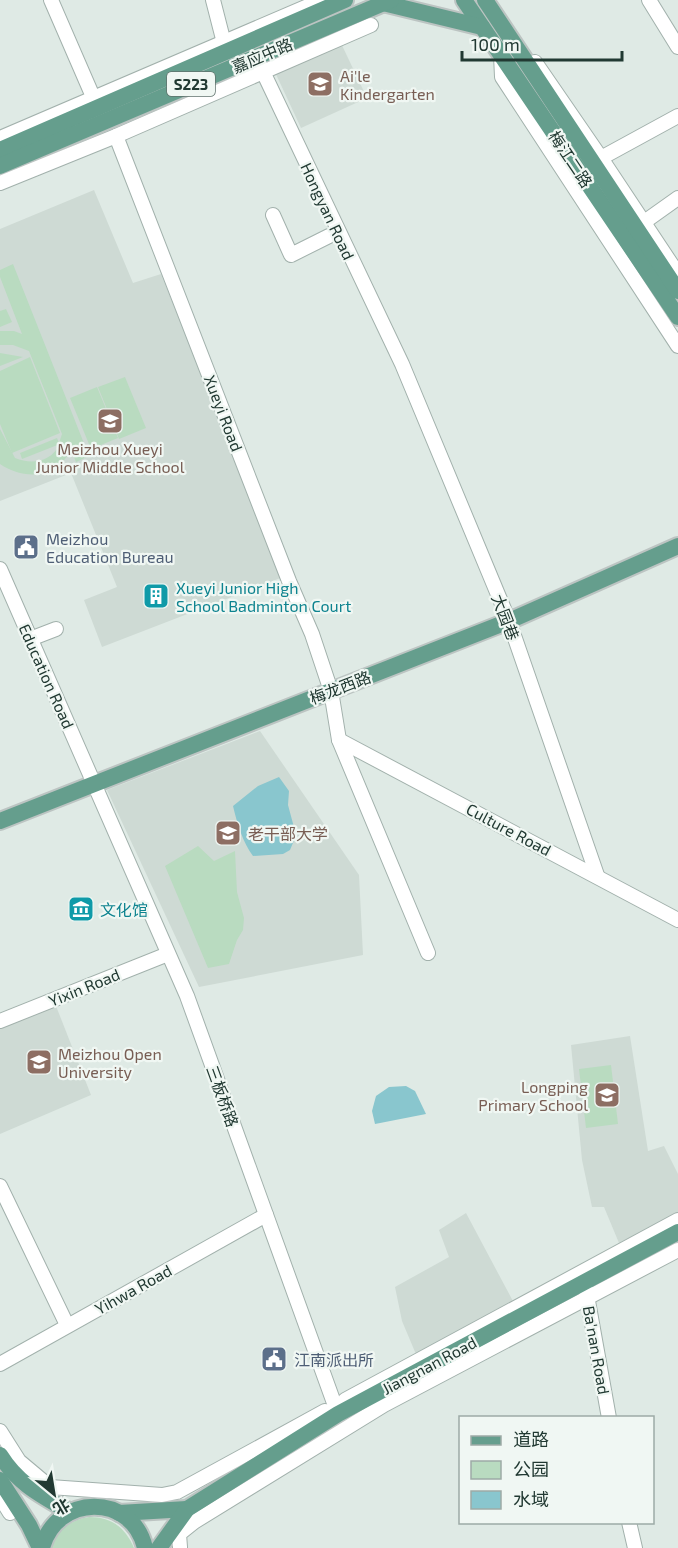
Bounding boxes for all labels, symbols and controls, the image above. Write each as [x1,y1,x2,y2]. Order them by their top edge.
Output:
scale bar [462,24,622,62]
text: 100 m [471,33,520,55]
street label: 嘉应中路 [229,34,295,76]
place label: Ai'le Kindergarten [340,66,435,103]
school or university icon: Ai'le Kindergarten [305,69,335,99]
road number: S223 [167,72,215,96]
street label: 梅江二路 [545,127,597,191]
street label: Hongyan Road [297,159,359,263]
street label: Xueyi Road [201,372,247,454]
school or university icon: Meizhou Xueyi Junior Middle School [95,406,125,436]
place label: Meizhou Xueyi Junior Middle School [36,439,185,476]
place label: Meizhou Education Bureau [46,529,174,566]
public building icon: Meizhou Education Bureau [11,532,41,562]
place label: Xueyi Junior High School Badminton Court [176,578,351,615]
building icon: Xueyi Junior High School Badminton Court [141,581,171,611]
street label: 大园巷 [489,591,523,643]
street label: Education Road [15,621,79,731]
street label: 梅龙西路 [307,667,373,707]
street label: Culture Road [463,799,555,859]
school or university icon: 老干部大学 [213,818,243,848]
place label: 老干部大学 [248,824,328,843]
museum icon: 文化馆 [66,894,96,924]
place label: 文化馆 [100,900,148,919]
street label: Yixin Road [46,964,122,1010]
place label: Meizhou Open University [58,1044,162,1081]
school or university icon: Meizhou Open University [24,1047,54,1077]
street label: 三板桥路 [203,1063,243,1129]
place label: Longping Primary School [478,1077,588,1114]
school or university icon: Longping Primary School [592,1080,622,1110]
street label: Yihwa Road [91,1260,175,1318]
street label: Ba'nan Road [580,1304,614,1396]
street label: Jiangnan Road [379,1332,479,1398]
public building icon: 江南派出所 [259,1344,289,1374]
place label: 江南派出所 [294,1350,374,1369]
legend [459,1416,654,1524]
text: 道路 [513,1428,549,1450]
text: 公园 [513,1458,549,1480]
north arrow [24,1464,84,1524]
text: 水域 [513,1488,549,1510]
text: 北 [50,1495,73,1520]

